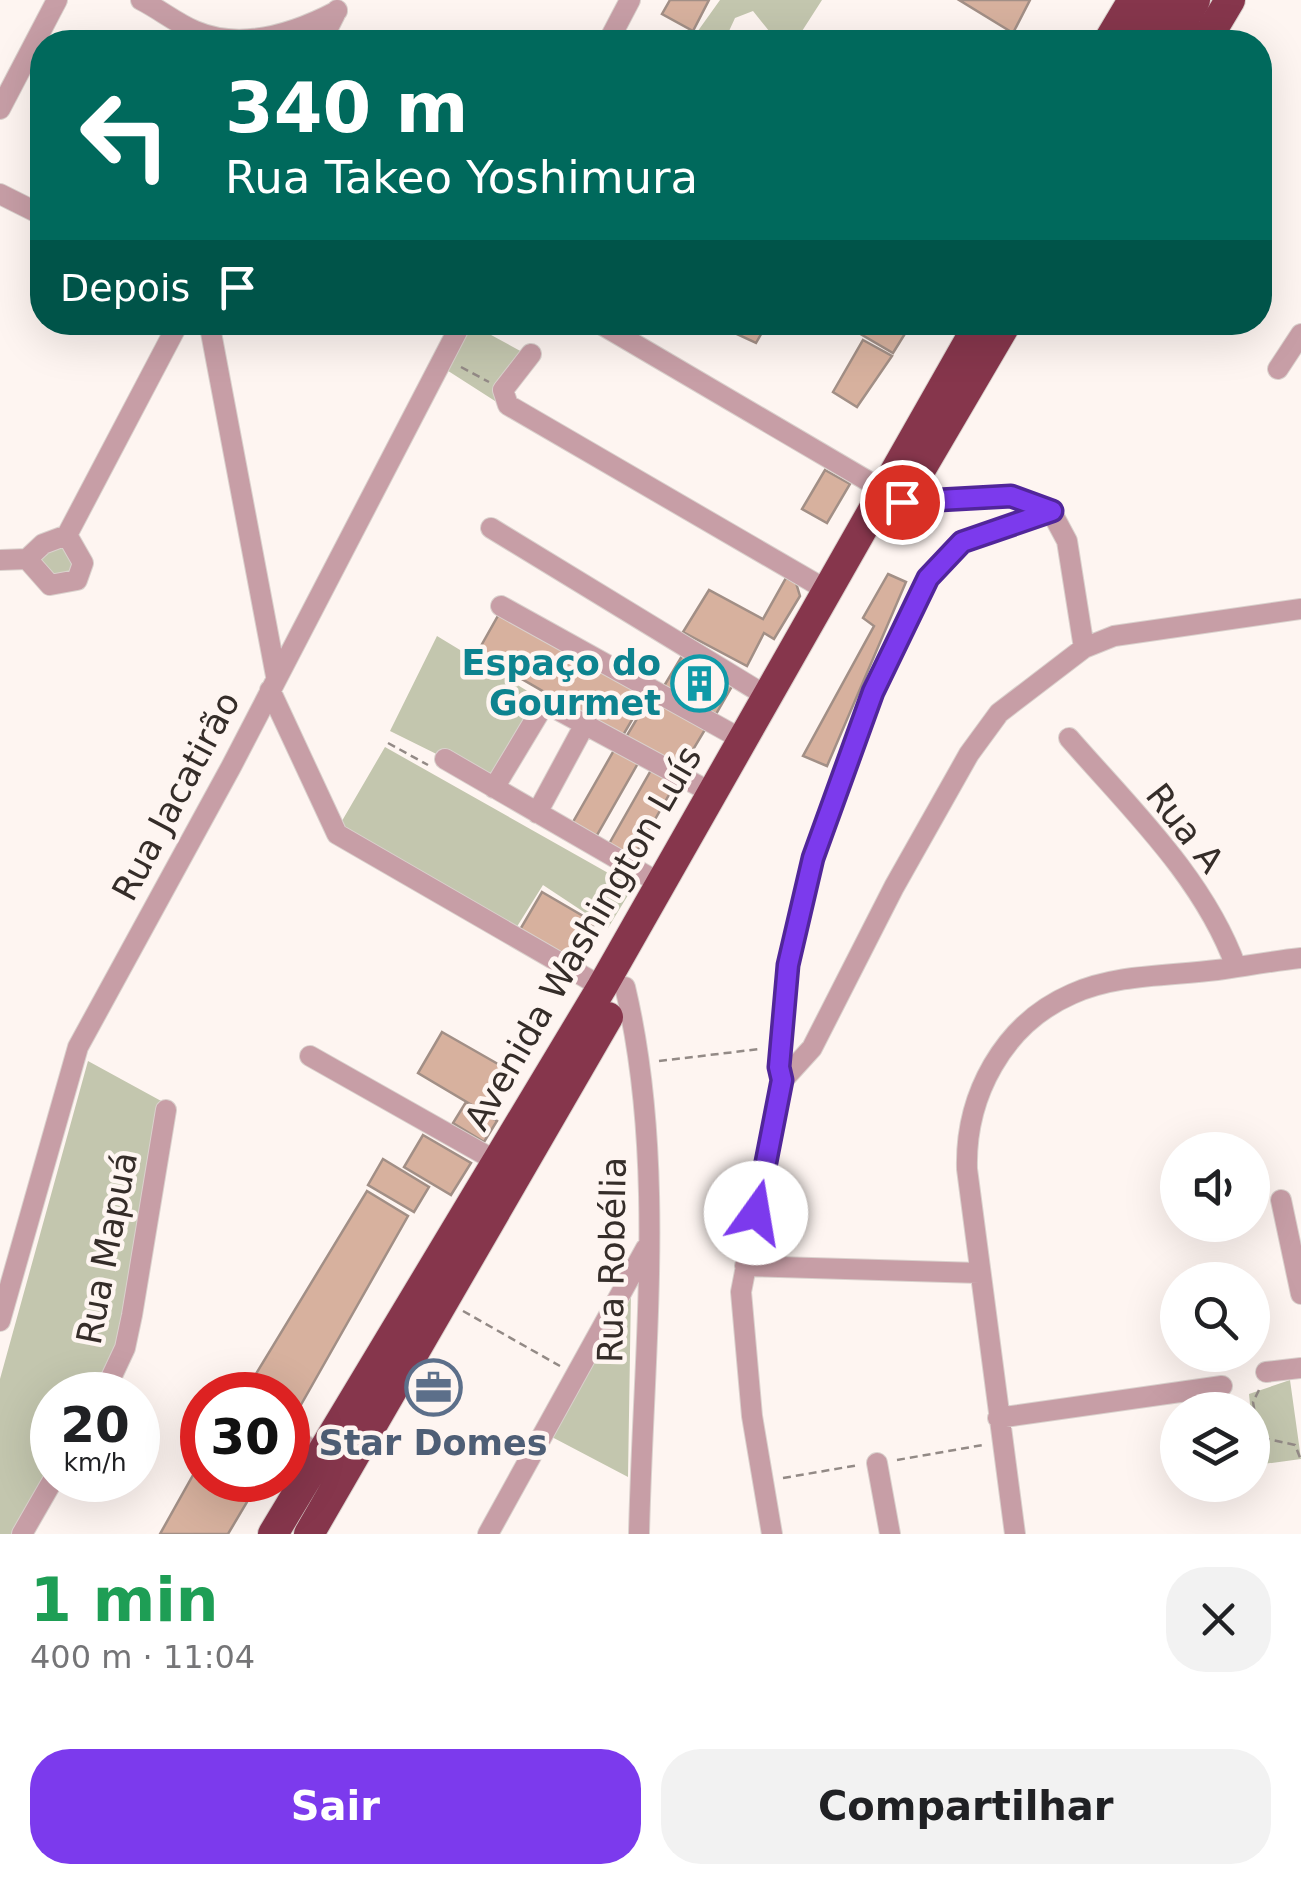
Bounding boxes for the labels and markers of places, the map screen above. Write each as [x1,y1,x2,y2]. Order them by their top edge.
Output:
pin [860,460,945,545]
place label: Espaço do Gourmet [462,643,661,723]
building icon: Espaço do Gourmet [670,653,730,713]
office icon: Star Domes [403,1357,463,1417]
place label: Star Domes [318,1423,548,1463]

